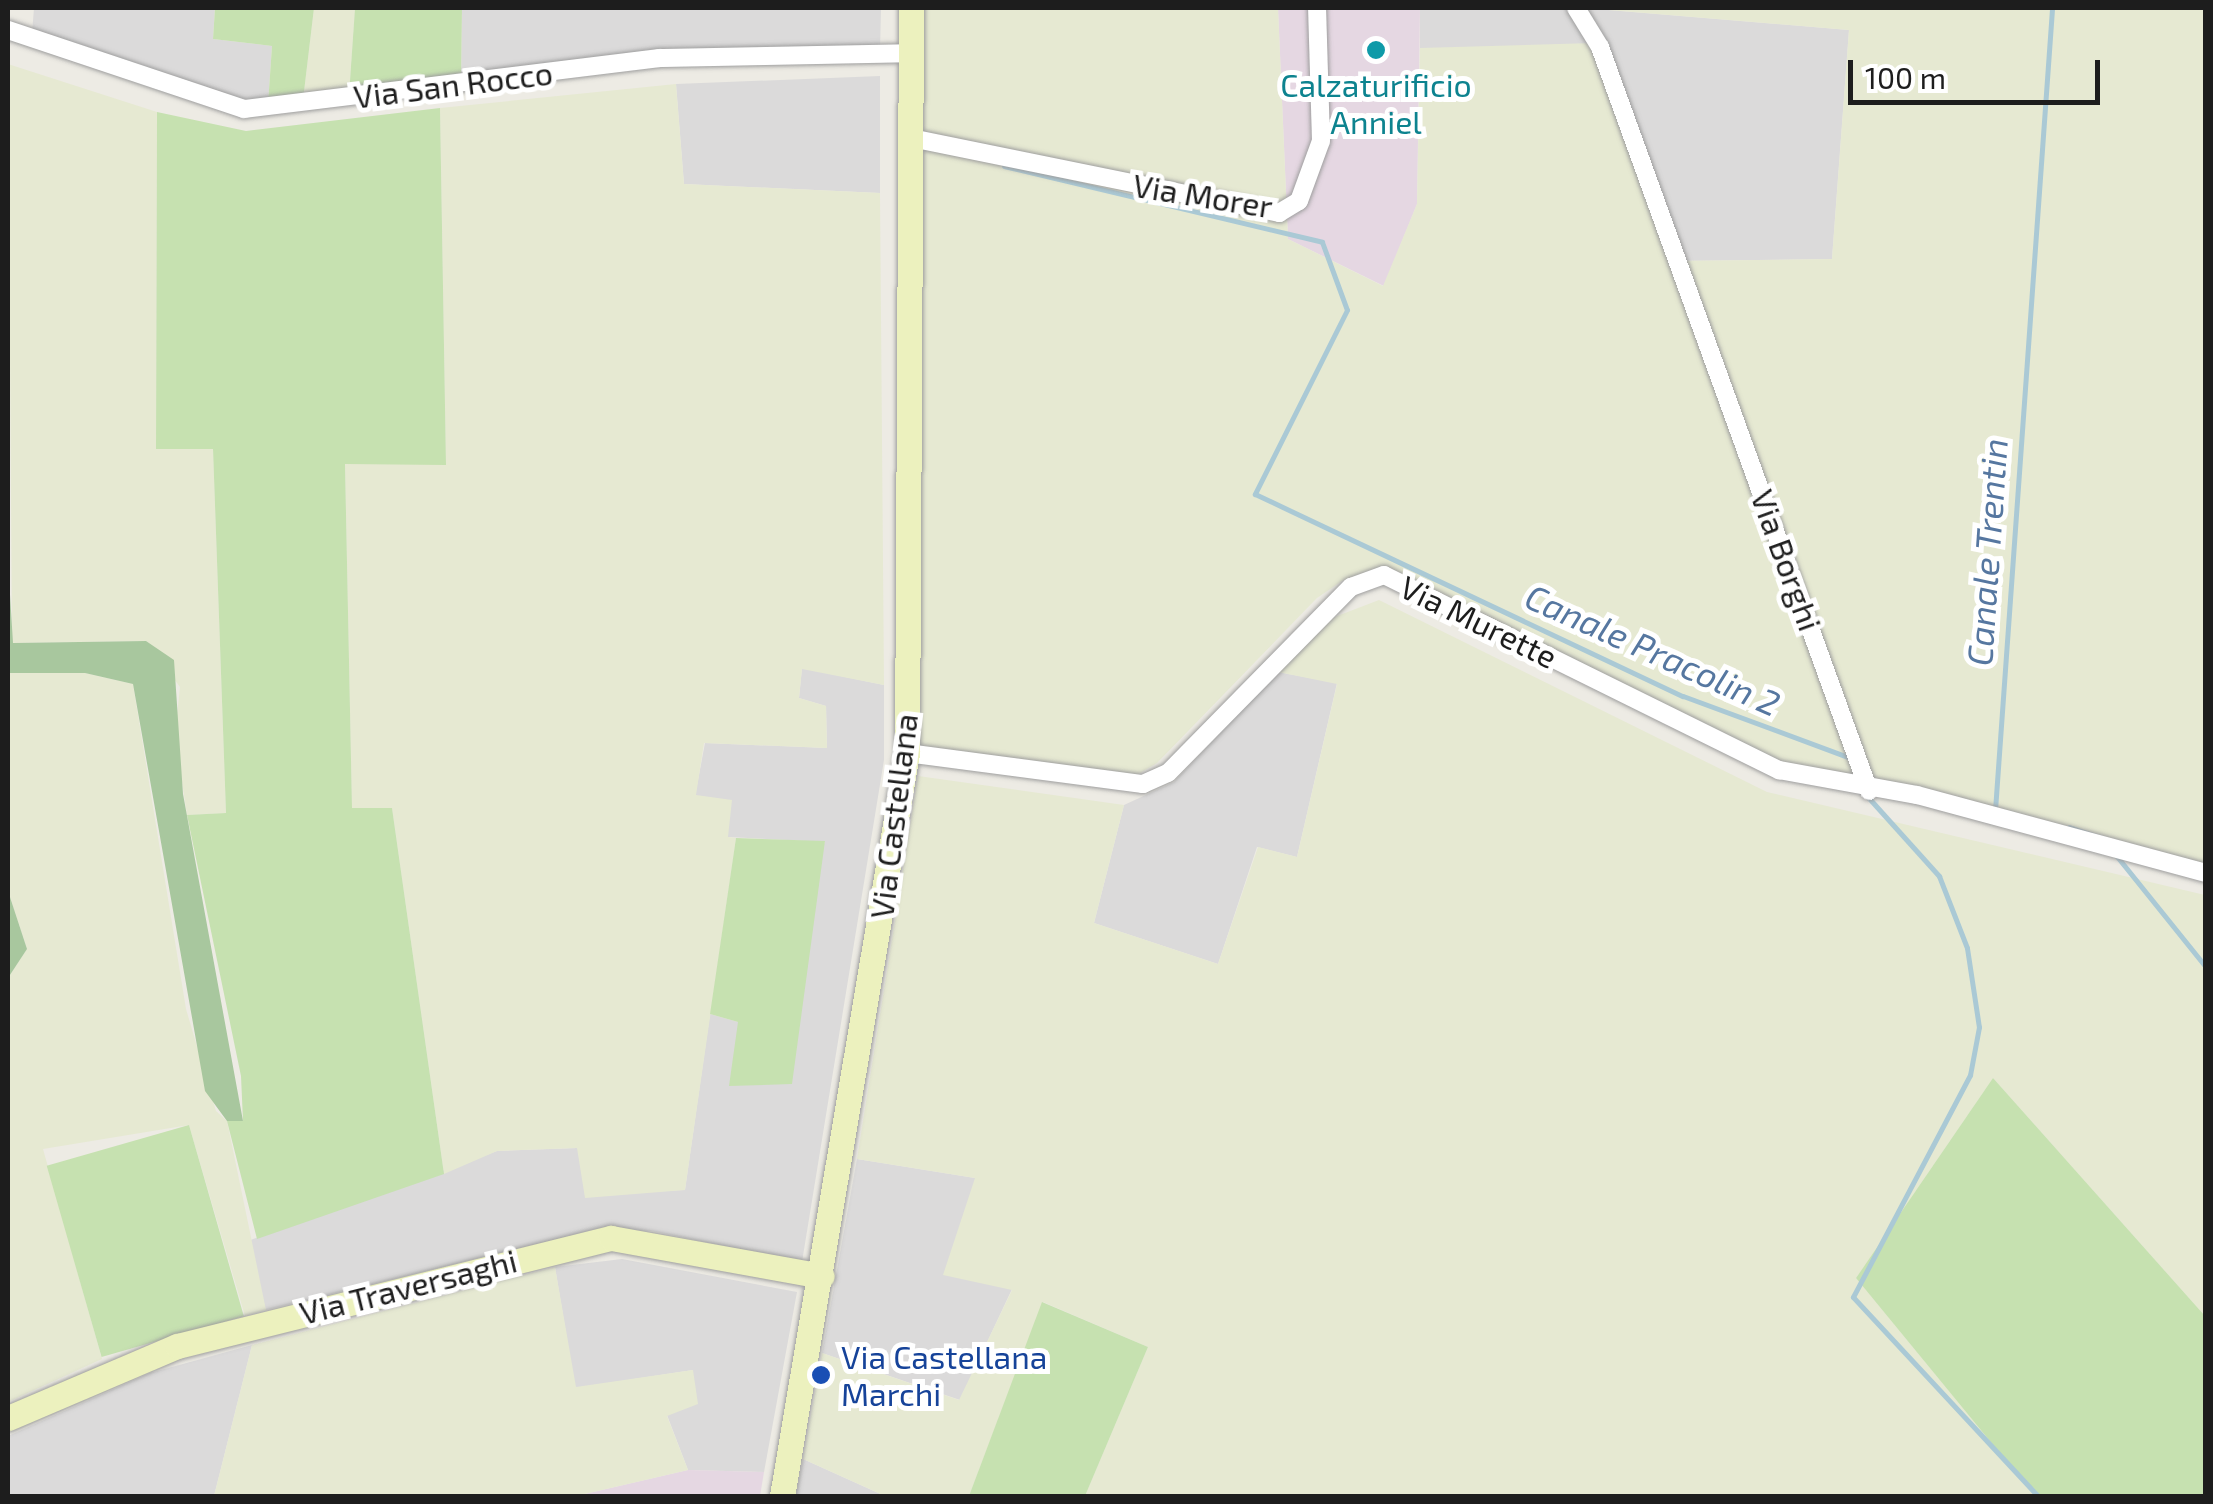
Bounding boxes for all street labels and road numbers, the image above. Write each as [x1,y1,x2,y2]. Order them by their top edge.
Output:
street label: Via San Rocco [351,53,555,115]
street label: Via Morer [1130,165,1276,225]
street label: Via Borghi [1744,484,1830,636]
street label: Via Murette [1394,567,1564,675]
street label: Via Castellana [861,711,925,921]
street label: Via Traversaghi [295,1240,521,1332]

